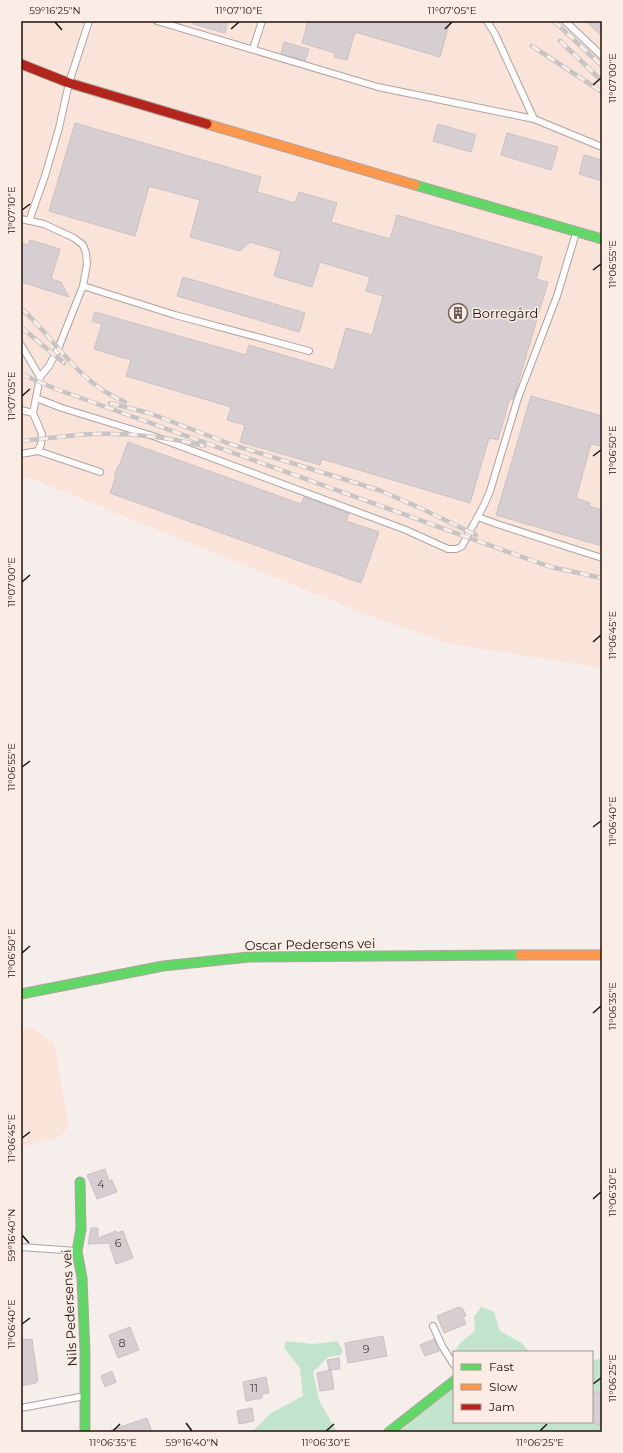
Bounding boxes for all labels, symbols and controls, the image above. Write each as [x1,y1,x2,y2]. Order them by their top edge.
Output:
text: 59°16'25"N [29,4,81,17]
text: 11°07'10"E [215,4,263,17]
text: 11°07'05"E [428,4,477,17]
text: 11°07'00"E [606,53,619,103]
text: 11°07'10"E [5,186,18,234]
text: 11°06'55"E [606,240,619,288]
building icon: Borregård [447,302,469,324]
place label: Borregård [472,305,538,321]
text: 11°07'05"E [5,371,18,420]
text: 11°06'50"E [606,425,619,474]
text: 11°07'00"E [5,557,18,607]
text: 11°06'45"E [606,611,619,659]
text: 11°06'55"E [5,743,18,791]
text: 11°06'40"E [606,796,619,846]
text: 11°06'50"E [5,928,18,977]
street label: Oscar Pedersens vei [245,935,375,953]
text: 11°06'35"E [606,982,619,1030]
text: 11°06'45"E [5,1114,18,1162]
text: 11°06'30"E [606,1167,619,1217]
house number: 4 [97,1177,105,1191]
text: 59°16'40"N [5,1209,18,1261]
house number: 6 [115,1236,122,1250]
street label: Nils Pedersens vei [58,1249,80,1367]
text: 11°06'40"E [5,1299,18,1349]
house number: 8 [118,1336,126,1350]
house number: 9 [363,1342,370,1356]
legend [453,1351,593,1423]
text: 11°06'25"E [606,1354,619,1402]
text: Fast [489,1359,514,1374]
text: Slow [489,1379,518,1394]
house number: 11 [250,1381,258,1395]
text: Jam [488,1399,515,1414]
text: 11°06'35"E [89,1436,137,1449]
text: 59°16'40"N [166,1436,218,1449]
text: 11°06'30"E [301,1436,351,1449]
text: 11°06'25"E [516,1436,564,1449]

